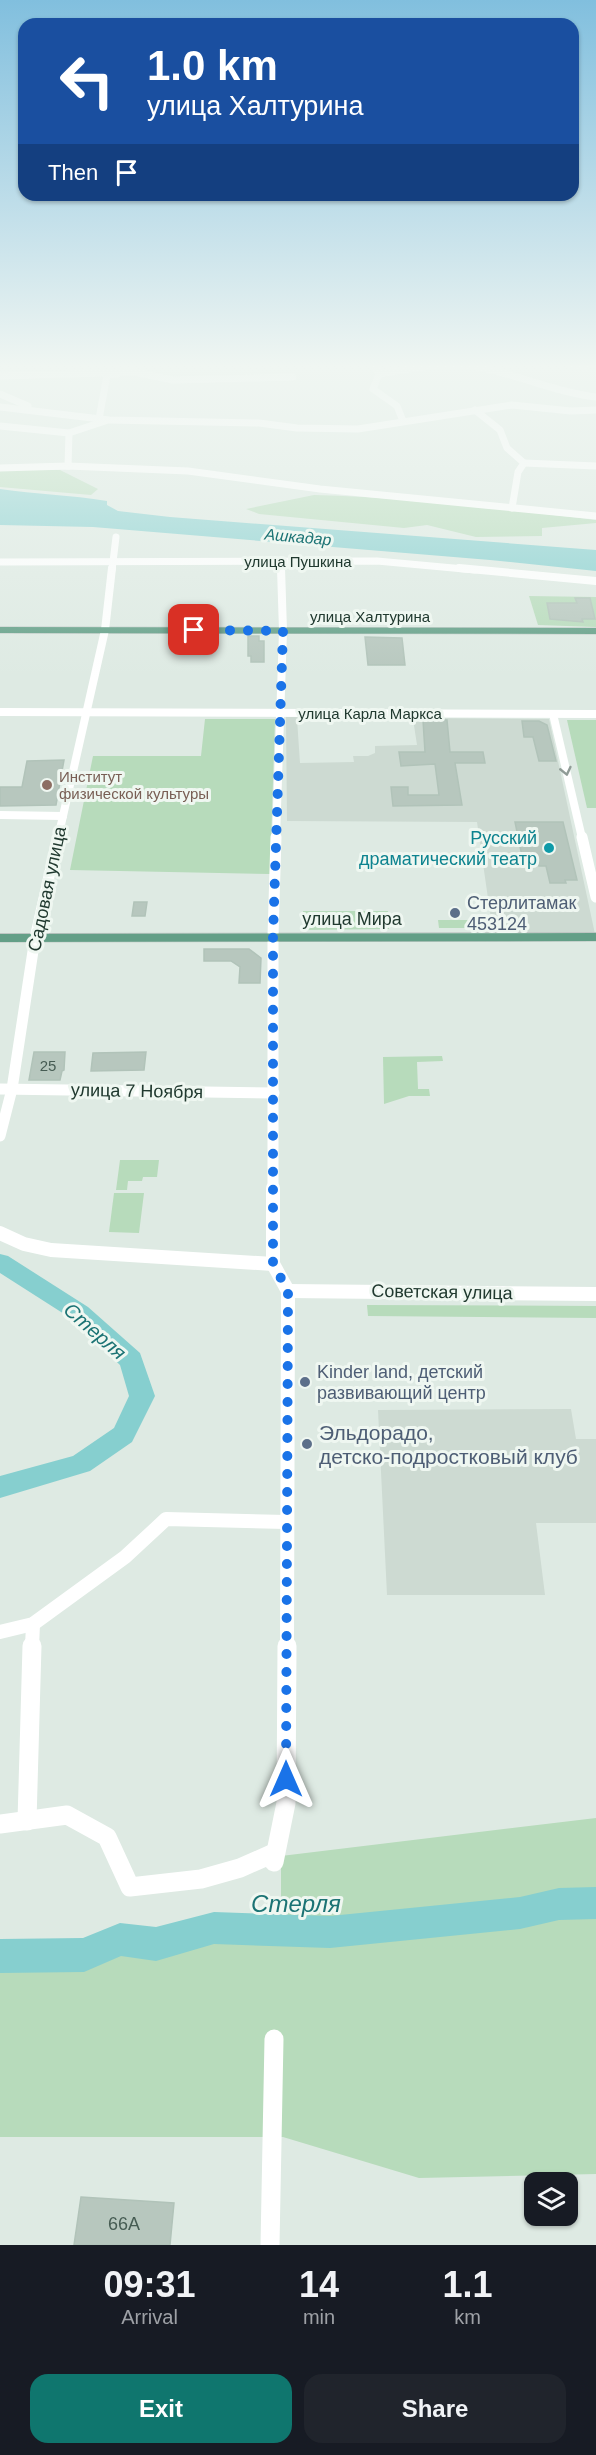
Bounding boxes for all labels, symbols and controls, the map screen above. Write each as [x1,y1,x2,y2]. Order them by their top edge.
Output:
icon: left [48,42,126,120]
text: 1.0 km [147,42,278,89]
text: улица Халтурина [147,91,363,121]
icon: arrive [110,156,143,189]
text: Then [48,160,98,185]
water label: Ашкадар [263,526,332,548]
street label: улица Пушкина [244,553,352,570]
pin [168,604,219,655]
street label: улица Халтурина [310,608,431,625]
icon: arrive [177,613,210,646]
street label: улица Карла Маркса [298,705,442,722]
one-way arrow [559,766,572,776]
place label: Институт физической культуры [59,768,209,802]
marker: Институт физической культуры [40,778,54,792]
street label: Садовая улица [24,824,70,953]
place label: Русский драматический театр [359,828,537,869]
marker: Русский драматический театр [542,841,556,855]
place label: Стерлитамак 453124 [467,893,576,934]
marker: Стерлитамак 453124 [448,906,462,920]
street label: улица Мира [302,909,403,929]
house number: 25 [40,1057,56,1074]
street label: улица 7 Ноября [71,1080,203,1102]
street label: Советская улица [371,1281,514,1303]
water label: Стерля [60,1298,131,1364]
place label: Kinder land, детский развивающий центр [317,1362,486,1403]
marker: Kinder land, детский развивающий центр [298,1375,312,1389]
place label: Эльдорадо, детско-подростковый клуб [319,1421,578,1468]
marker: Эльдорадо, детско-подростковый клуб [300,1437,314,1451]
position arrow [254,1747,318,1811]
water label: Стерля [251,1890,341,1917]
map controls [524,2172,578,2226]
button: layers [524,2172,578,2226]
house number: 66А [108,2214,140,2234]
text: 09:31 [103,2264,196,2305]
text: 14 [299,2264,339,2305]
text: 1.1 [442,2264,493,2305]
text: Arrival [121,2306,178,2328]
text: min [303,2306,335,2328]
text: km [454,2306,481,2328]
button: Exit [30,2374,292,2443]
button: Share [304,2374,566,2443]

